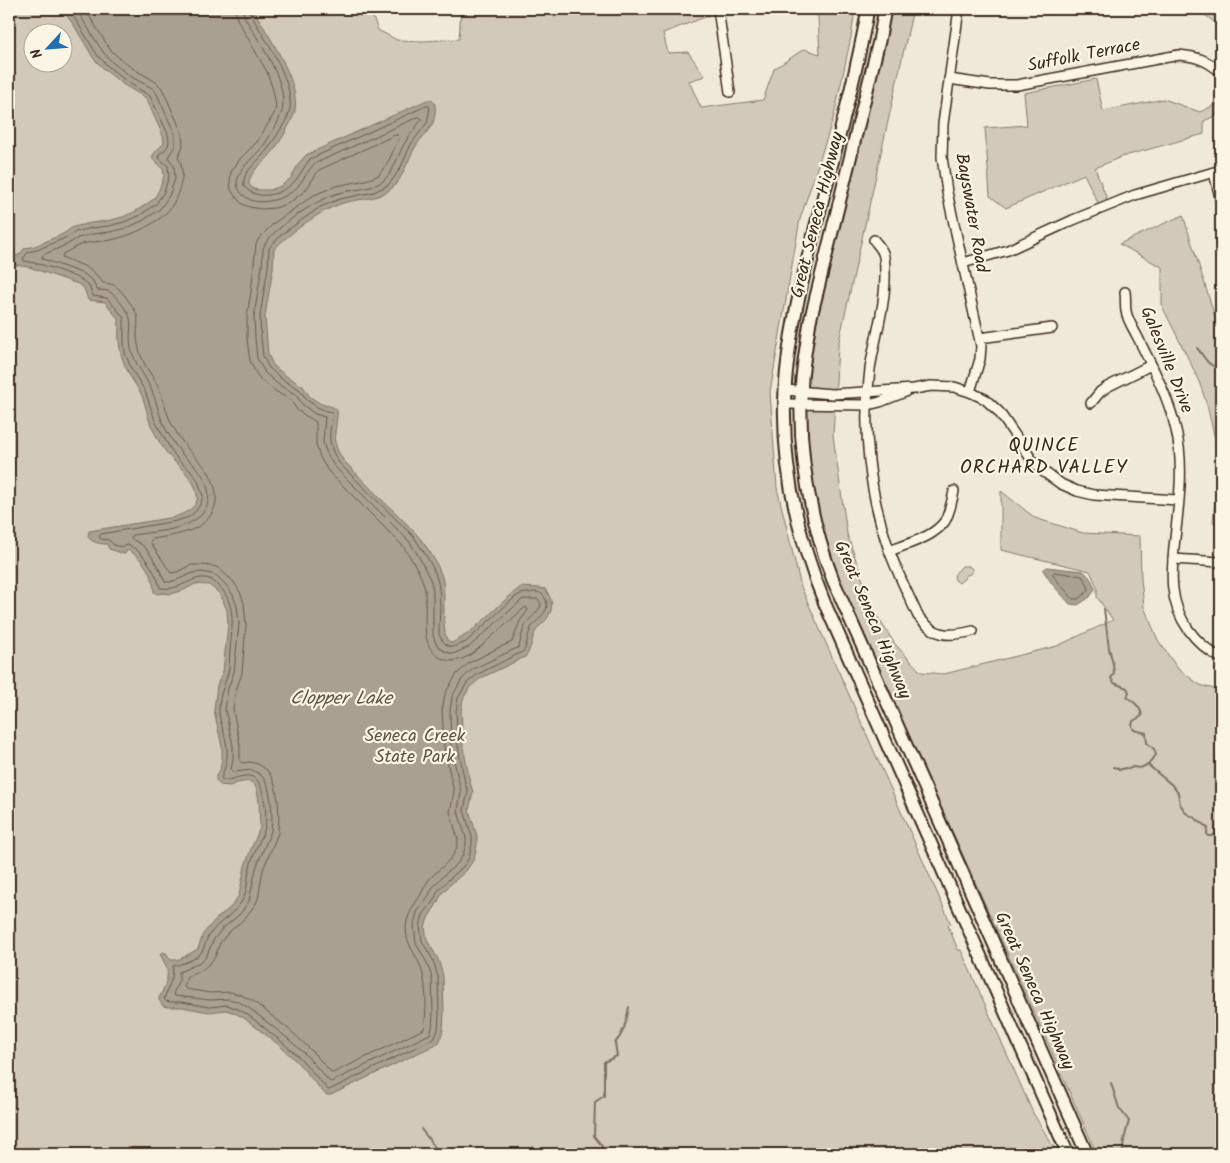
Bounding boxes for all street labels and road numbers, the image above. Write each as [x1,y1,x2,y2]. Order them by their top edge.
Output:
street label: Suffolk Terrace [1025,31,1143,81]
street label: Great Seneca Highway [783,128,853,301]
street label: Bayswater Road [946,151,996,276]
street label: Galesville Drive [1131,302,1201,418]
street label: Great Seneca Highway [825,536,919,705]
street label: Great Seneca Highway [986,907,1082,1075]

